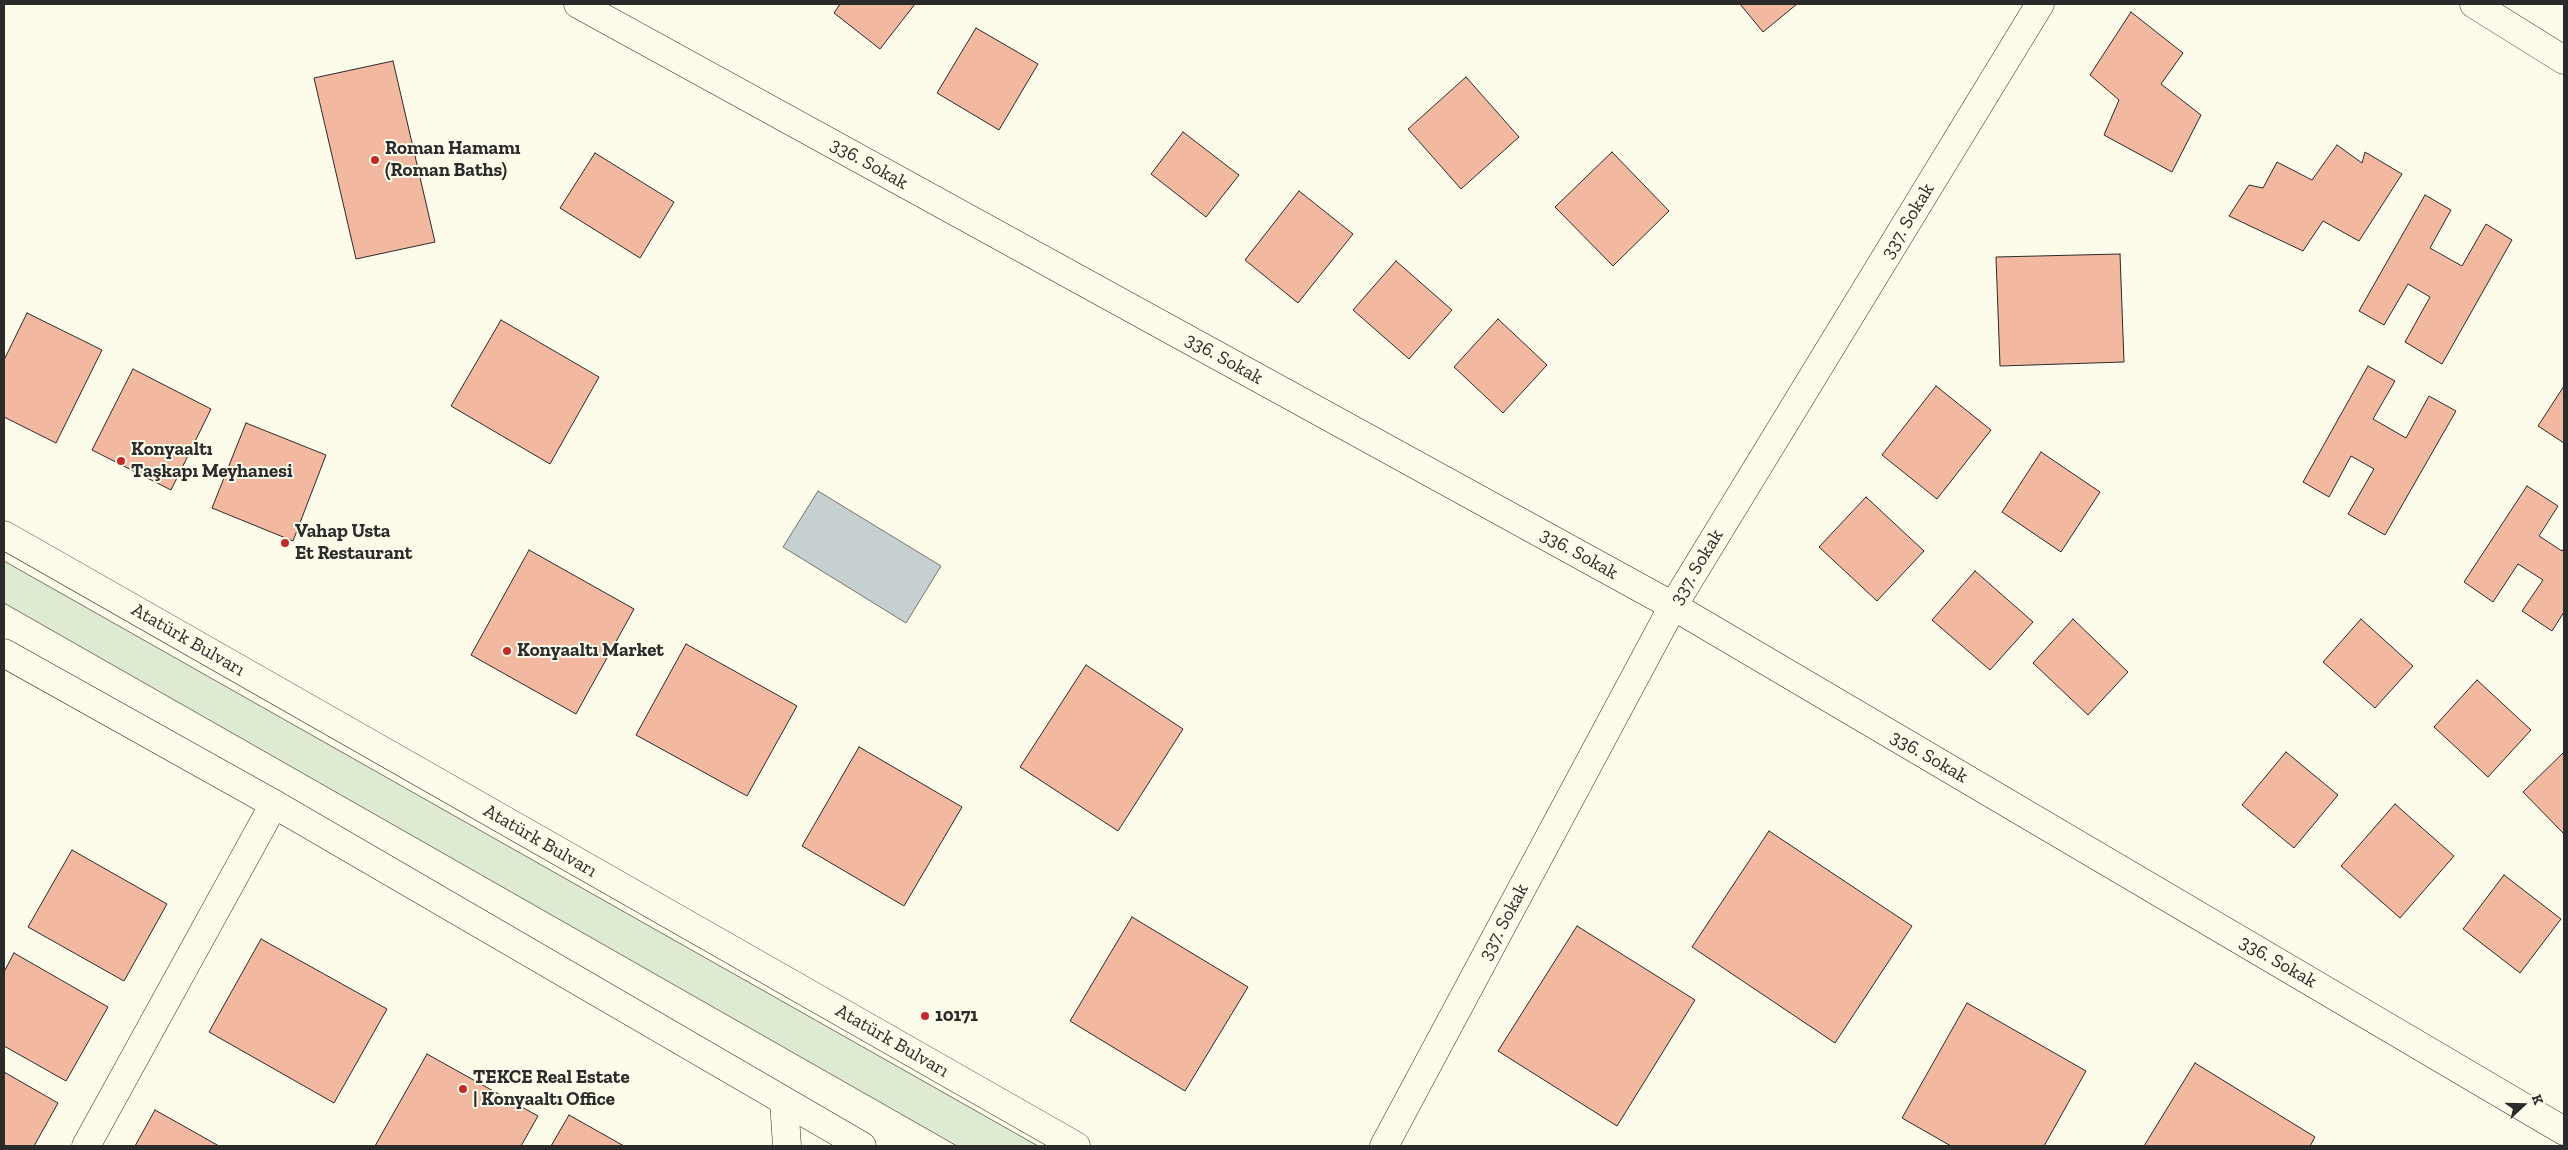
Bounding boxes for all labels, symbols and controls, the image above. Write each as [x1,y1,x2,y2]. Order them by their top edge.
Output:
street label: 336. Sokak [826,133,912,195]
place label: Roman Hamamı (Roman Baths) [385,138,521,182]
marker: Roman Hamamı (Roman Baths) [369,154,381,166]
street label: 337. Sokak [1877,179,1939,263]
street label: 336. Sokak [1181,328,1267,390]
place label: Konyaaltı Taşkapı Meyhanesi [131,439,293,483]
marker: Konyaaltı Taşkapı Meyhanesi [115,455,127,467]
place label: Vahap Usta Et Restaurant [295,521,412,565]
street label: 336. Sokak [1536,523,1622,585]
street label: 337. Sokak [1666,525,1728,609]
marker: Vahap Usta Et Restaurant [279,537,291,549]
street label: Atatürk Bulvarı [127,598,249,682]
place label: Konyaaltı Market [517,640,664,662]
marker: Konyaaltı Market [501,645,513,657]
street label: 336. Sokak [1886,726,1972,788]
street label: Atatürk Bulvarı [479,799,601,883]
street label: 337. Sokak [1474,880,1534,964]
street label: 336. Sokak [2235,931,2321,993]
street label: Atatürk Bulvarı [831,999,953,1083]
place label: 10171 [935,1005,978,1027]
marker: 10171 [919,1010,931,1022]
place label: TEKCE Real Estate | Konyaaltı Office [473,1067,630,1111]
north arrow [2498,1080,2548,1130]
marker: TEKCE Real Estate | Konyaaltı Office [457,1083,469,1095]
text: K [2528,1092,2547,1107]

